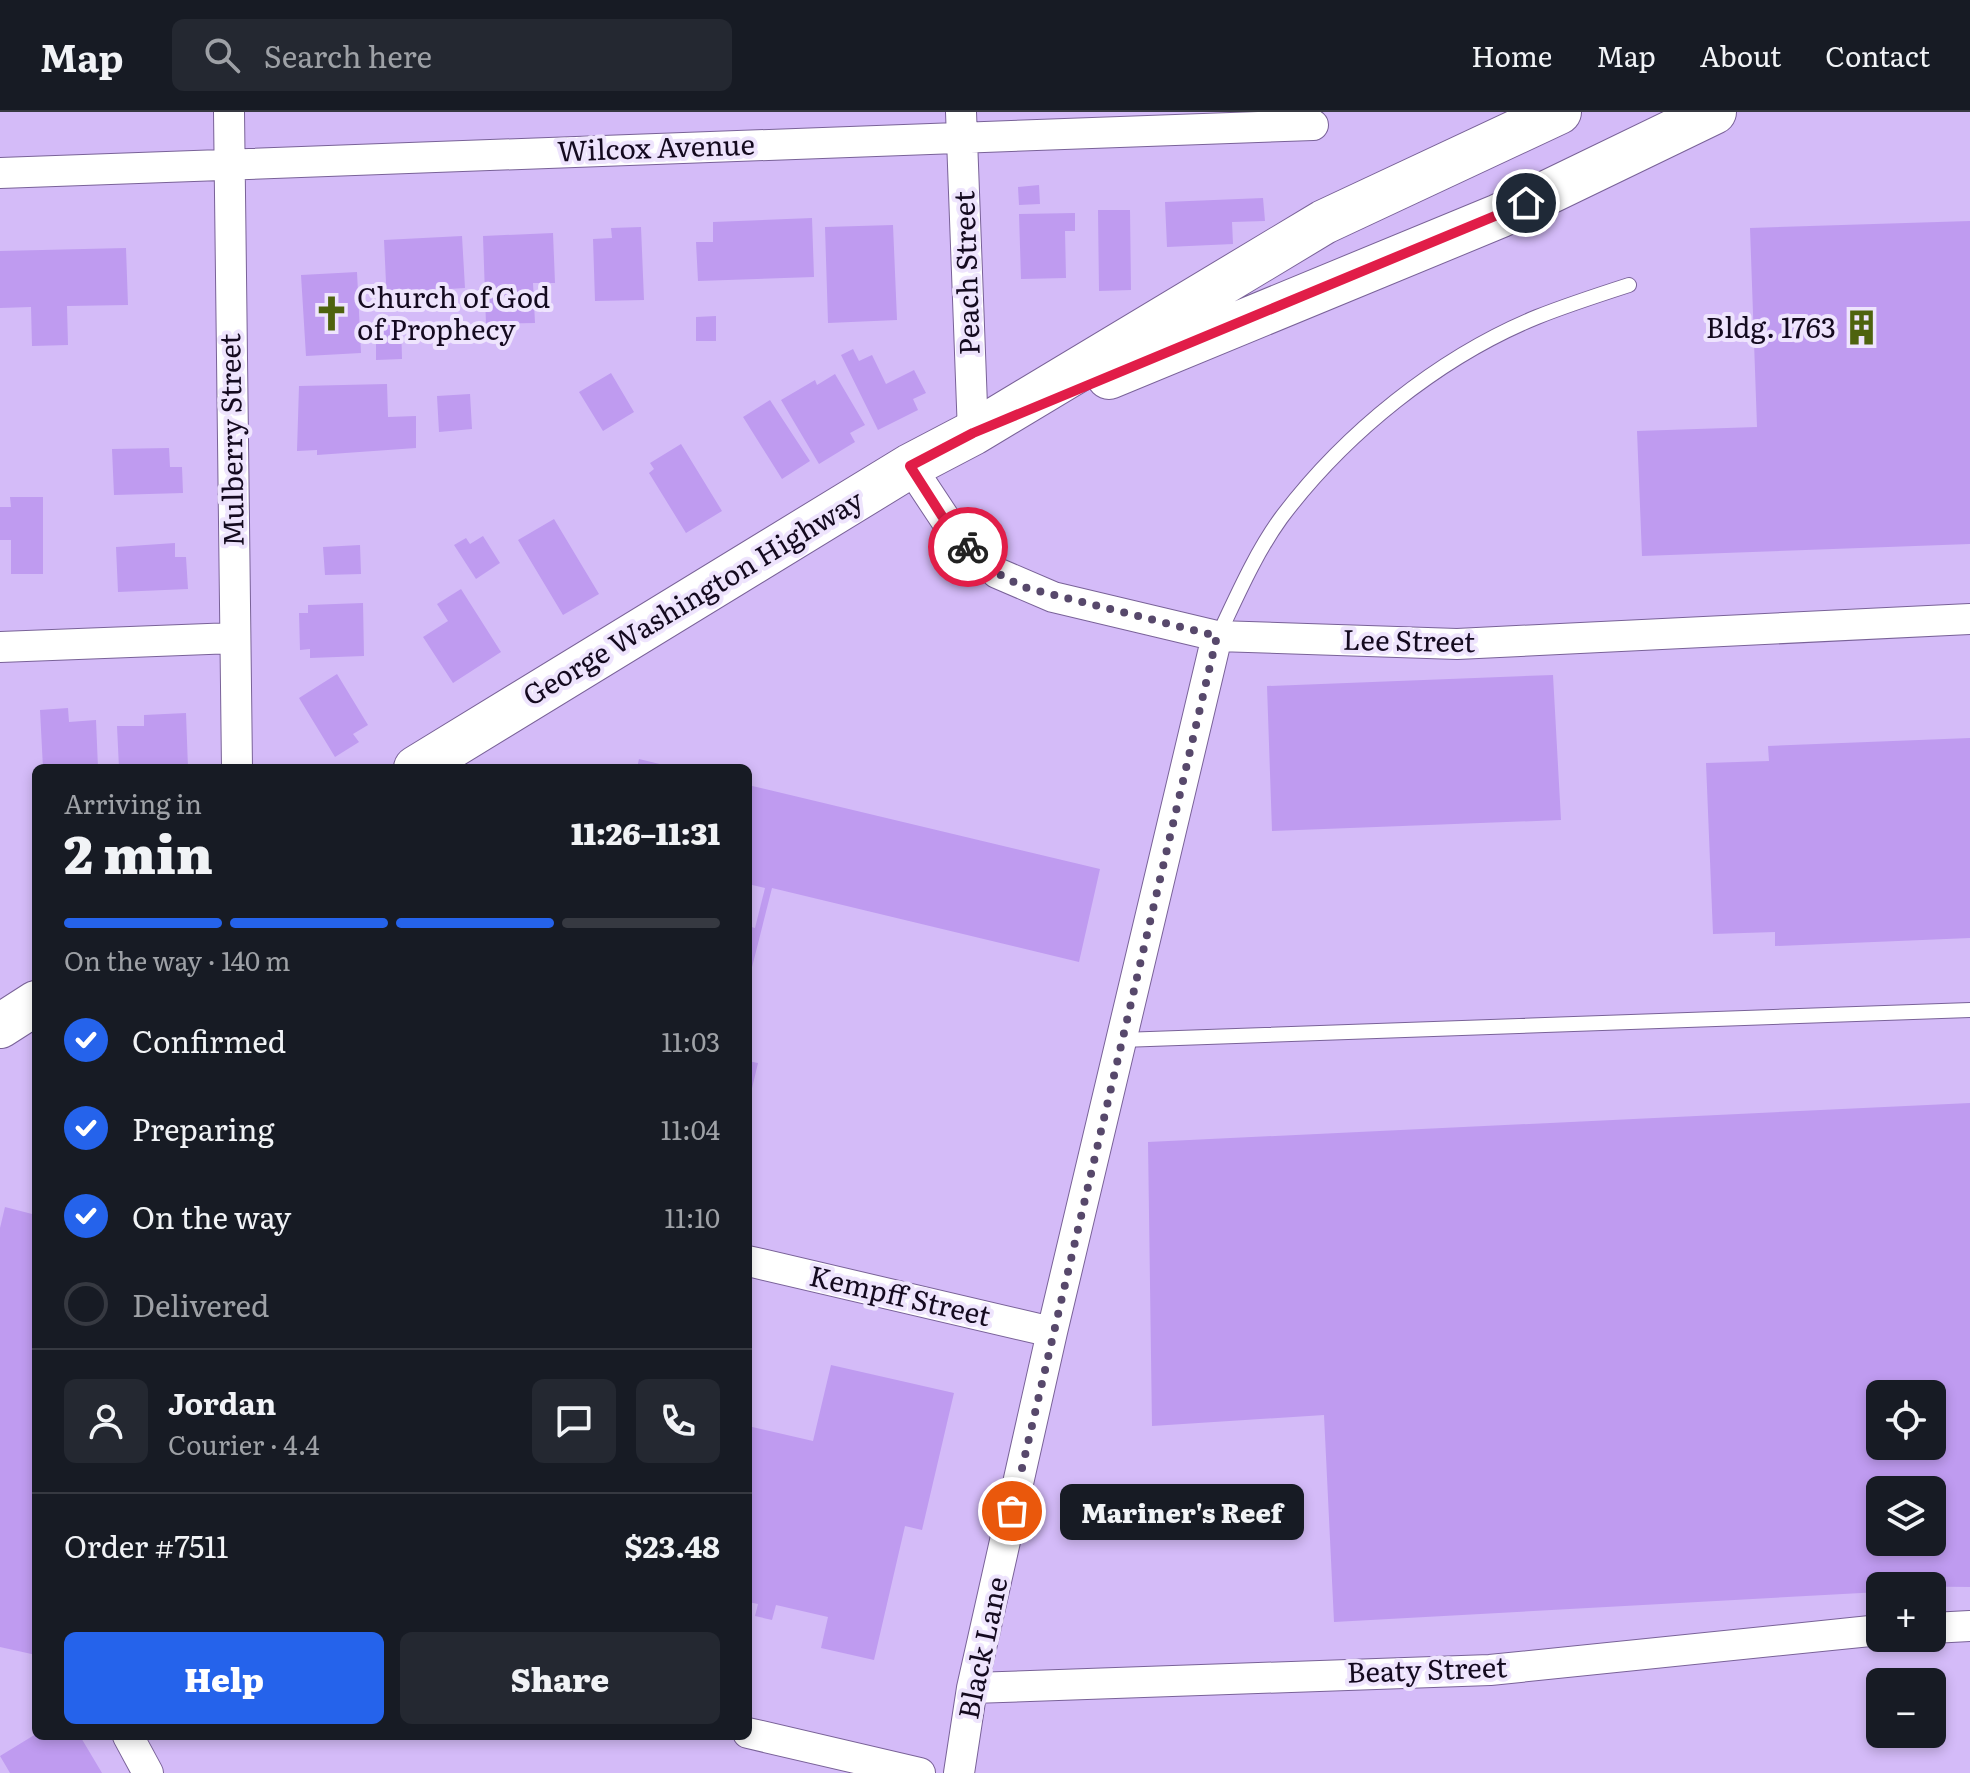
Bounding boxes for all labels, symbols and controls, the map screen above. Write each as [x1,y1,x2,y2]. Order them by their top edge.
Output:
search box [172,19,732,91]
text: Map [40,27,124,84]
icon: search [200,33,244,77]
text: Search here [264,33,432,77]
text: Home [1471,34,1552,76]
text: Map [1596,34,1656,76]
text: About [1700,34,1781,76]
text: Contact [1825,34,1930,76]
street label: Wilcox Avenue [556,122,756,170]
pin [1492,169,1560,237]
icon: home [1504,181,1548,225]
street label: Peach Street [941,190,989,356]
place label: Church of God of Prophecy [357,275,550,349]
church icon: Church of God of Prophecy [312,295,350,333]
place label: Bldg. 1763 [1706,305,1836,347]
building icon: Bldg. 1763 [1843,309,1881,347]
street label: Mulberry Street [207,332,253,547]
street label: George Washington Highway [514,477,871,715]
courier [928,507,1008,587]
icon: bike [946,525,990,569]
street label: Lee Street [1342,617,1476,661]
text: Arriving in [64,783,202,822]
text: 11:26–11:31 [571,810,720,854]
text: 2 min [64,813,213,890]
text: On the way · 140 m [64,940,290,979]
icon: check [64,1018,108,1062]
text: Confirmed [132,1018,286,1062]
text: 11:03 [661,1021,720,1060]
icon: check [64,1106,108,1150]
text: Preparing [132,1106,274,1150]
text: 11:04 [661,1109,720,1148]
icon: check [64,1194,108,1238]
text: On the way [132,1194,291,1238]
text: 11:10 [665,1197,720,1236]
street label: Kempff Street [806,1253,996,1335]
text: Delivered [132,1282,269,1326]
button: person [64,1379,148,1463]
button: chat [532,1379,616,1463]
button: phone [636,1379,720,1463]
text: Jordan [168,1380,276,1424]
map controls [1866,1380,1946,1748]
button: locate [1866,1380,1946,1460]
text: Courier · 4.4 [168,1424,320,1463]
button: layers [1866,1476,1946,1556]
pin [978,1477,1046,1545]
callout: Mariner's Reef [1060,1483,1304,1539]
icon: bag [990,1489,1034,1533]
text: Mariner's Reef [1081,1492,1283,1531]
text: Order #7511 [64,1523,229,1567]
text: $23.48 [625,1523,720,1567]
street label: Black Lane [945,1572,1017,1723]
button: + [1866,1572,1946,1652]
button: Help [64,1632,384,1724]
button: Share [400,1632,720,1724]
street label: Beaty Street [1346,1644,1508,1692]
button: − [1866,1668,1946,1748]

